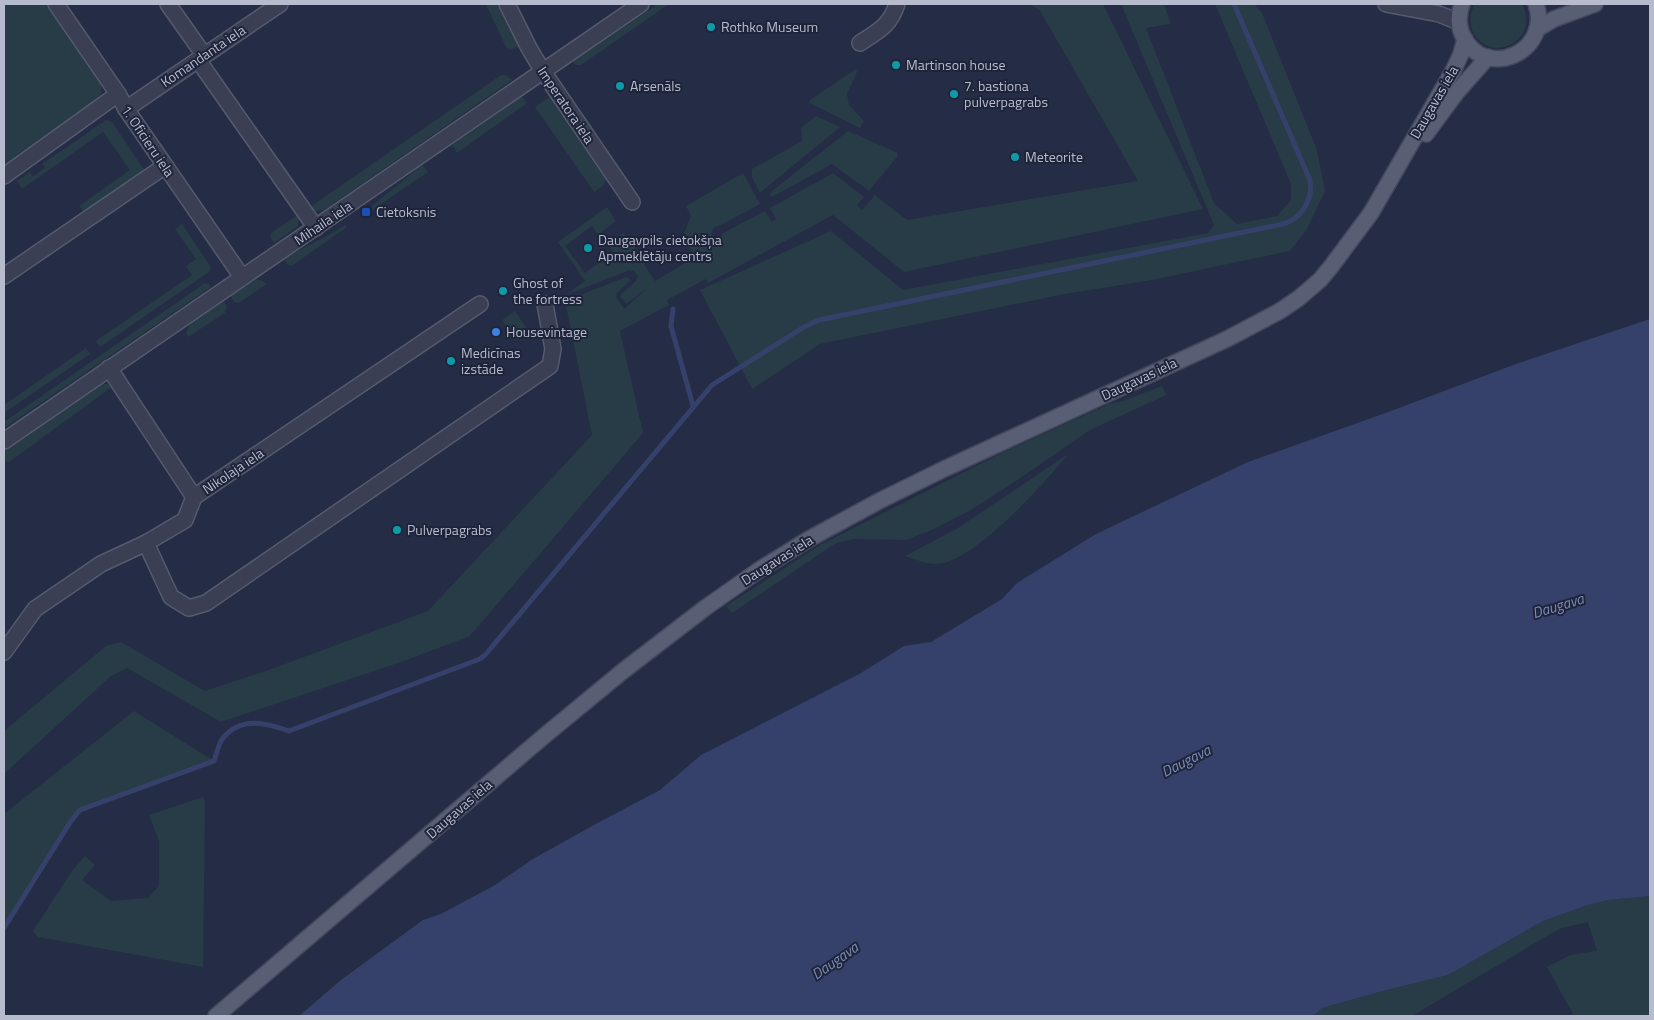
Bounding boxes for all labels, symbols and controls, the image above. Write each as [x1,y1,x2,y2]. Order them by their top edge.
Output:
place label: Rothko Museum [721,16,818,37]
street label: Komandanta iela [156,19,249,92]
marker: Rothko Museum [705,21,717,33]
place label: Martinson house [906,54,1006,75]
marker: Martinson house [890,59,902,71]
street label: Daugavas iela [1404,61,1463,142]
street label: Imperatora iela [533,62,600,148]
place label: Arsenāls [630,75,681,96]
place label: 7. bastiona pulverpagrabs [964,75,1048,112]
marker: Arsenāls [614,80,626,92]
marker: 7. bastiona pulverpagrabs [948,88,960,100]
street label: 1. Oficieru iela [117,100,180,181]
place label: Meteorite [1025,146,1083,167]
marker: Meteorite [1009,151,1021,163]
street label: Mihaila iela [289,195,356,250]
place label: Cietoksnis [376,201,436,222]
marker: Cietoksnis [360,206,372,218]
place label: Daugavpils cietokšņa Apmeklētāju centrs [598,229,722,266]
marker: Daugavpils cietokšņa Apmeklētāju centrs [582,242,594,254]
place label: Ghost of the fortress [513,272,582,309]
marker: Ghost of the fortress [497,285,509,297]
place label: Housevintage [506,321,587,342]
marker: Housevintage [490,326,502,338]
place label: Medicīnas izstāde [461,342,520,379]
street label: Daugavas iela [1098,352,1180,405]
marker: Medicīnas izstāde [445,355,457,367]
street label: Nikolaja iela [198,442,268,499]
place label: Pulverpagrabs [407,519,492,540]
marker: Pulverpagrabs [391,524,403,536]
street label: Daugavas iela [737,529,817,590]
water label: Daugava [1529,586,1588,624]
water label: Daugava [1157,738,1216,783]
street label: Daugavas iela [421,774,496,843]
water label: Daugava [807,935,864,985]

